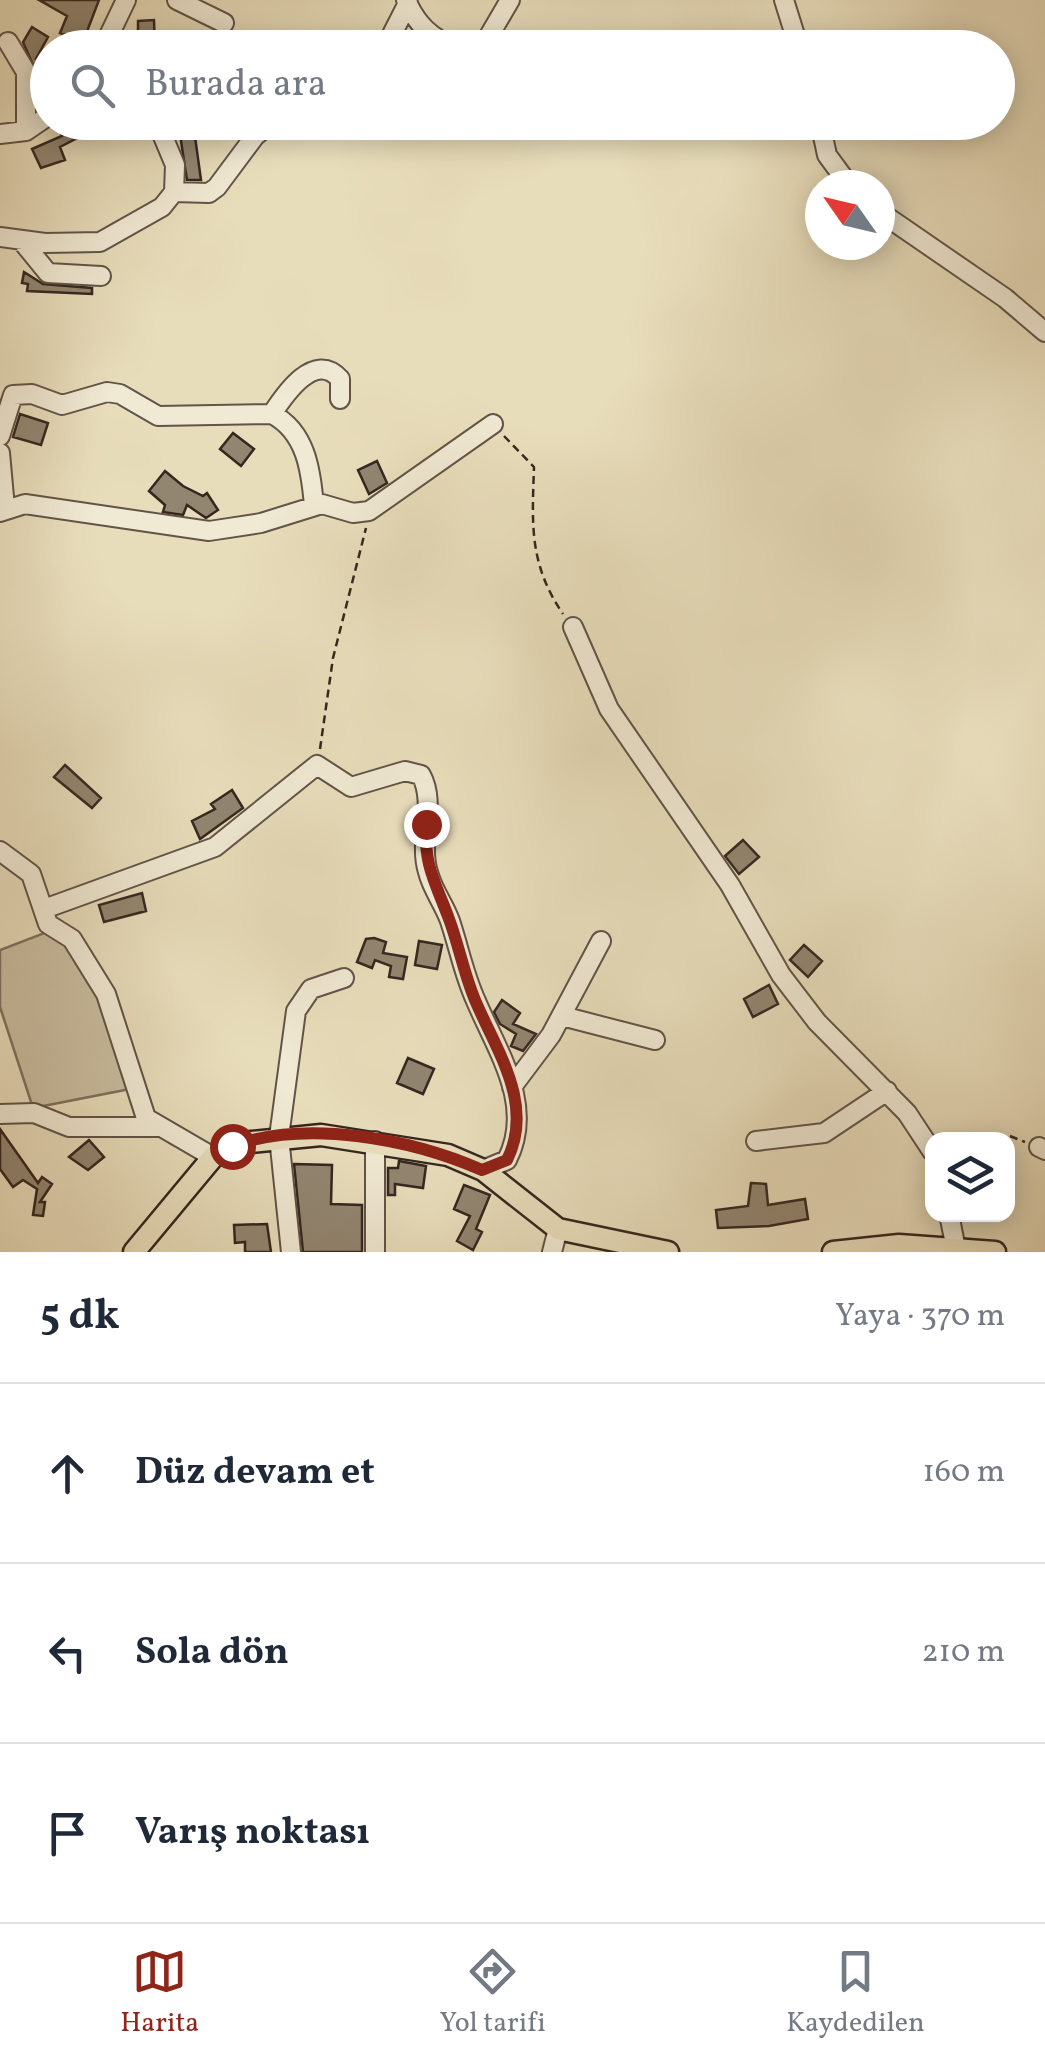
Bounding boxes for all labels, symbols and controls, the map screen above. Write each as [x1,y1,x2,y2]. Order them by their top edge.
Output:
search box [30,30,1015,140]
icon: search [65,58,120,113]
text: Burada ara [145,59,327,112]
north arrow [805,170,895,260]
route end [404,802,450,848]
route start [210,1124,256,1170]
map controls [925,1132,1015,1222]
button: layers [925,1132,1015,1222]
text: 5 dk [40,1288,120,1347]
text: Yaya · 370 m [835,1295,1005,1339]
icon: ahead [40,1446,95,1501]
text: Düz devam et [135,1447,375,1500]
text: 160 m [922,1451,1005,1495]
icon: left [40,1626,95,1681]
text: Sola dön [135,1627,289,1680]
text: 210 m [921,1631,1005,1675]
icon: arrive [40,1806,95,1861]
text: Varış noktası [135,1807,370,1860]
tab: Harita [120,1944,199,2043]
tab: Yol tarifi [440,1944,546,2043]
tab: Kaydedilen [786,1944,925,2043]

